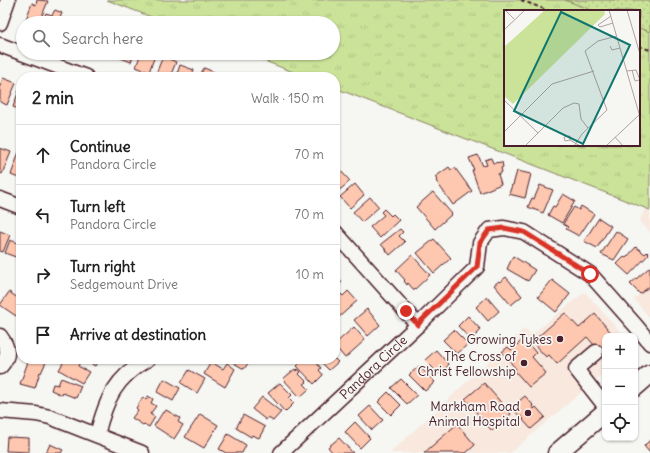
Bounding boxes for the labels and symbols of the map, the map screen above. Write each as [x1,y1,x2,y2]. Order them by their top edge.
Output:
inset map [504,10,640,146]
route start [581,265,599,283]
route end [397,302,415,320]
place label: Growing Tykes [466,331,552,348]
street label: Pandora Circle [336,332,411,403]
marker: Growing Tykes [555,334,565,344]
place label: The Cross of Christ Fellowship [418,348,517,380]
marker: The Cross of Christ Fellowship [519,358,529,368]
place label: Markham Road Animal Hospital [429,398,520,430]
marker: Markham Road Animal Hospital [523,408,533,418]

